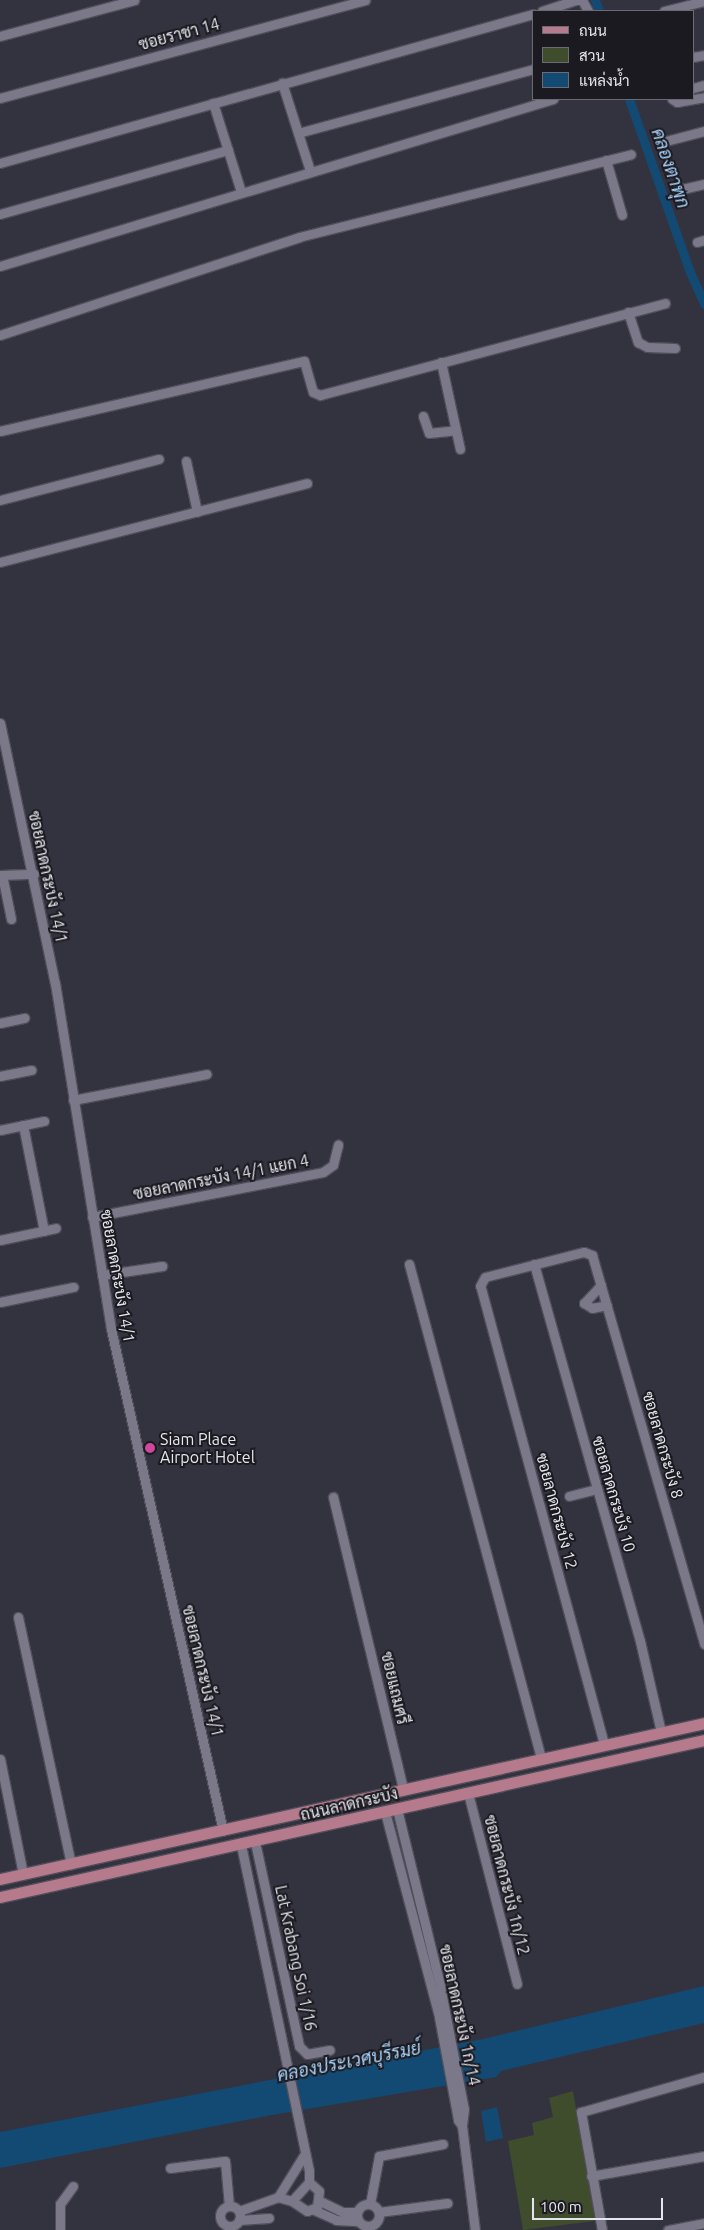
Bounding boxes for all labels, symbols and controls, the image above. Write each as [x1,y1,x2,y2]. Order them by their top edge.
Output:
legend [532,10,694,100]
street label: ซอยราชา 14 [136,14,222,54]
text: ถนน [579,22,607,39]
text: สวน [579,47,605,64]
text: แหล่งน้ำ [579,72,630,89]
water label: คลองตาพุก [647,125,695,211]
street label: ซอยลาดกระบัง 14/1 [25,809,71,945]
street label: ซอยลาดกระบัง 14/1 แยก 4 [132,1151,310,1203]
street label: ซอยลาดกระบัง 14/1 [97,1208,139,1344]
street label: ซอยลาดกระบัง 8 [639,1389,687,1501]
place label: Siam Place Airport Hotel [160,1429,255,1467]
street label: ซอยลาดกระบัง 10 [588,1434,640,1554]
marker: Siam Place Airport Hotel [144,1442,156,1454]
street label: ซอยลาดกระบัง 12 [532,1451,582,1571]
street label: ซอยลาดกระบัง 14/1 [179,1603,227,1739]
street label: ซอยแถมศรี [377,1650,413,1726]
street label: ถนนลาดกระบัง [298,1783,400,1825]
street label: ซอยลาดกระบัง 1ก/12 [480,1813,534,1957]
street label: Lat Krabang Soi 1/16 [271,1884,321,2032]
street label: ซอยลาดกระบัง 1ก/14 [436,1943,484,2087]
water label: คลองประเวศบุรีรมย์ [275,2036,423,2086]
scale bar [534,2188,665,2220]
text: 100 m [540,2198,582,2215]

